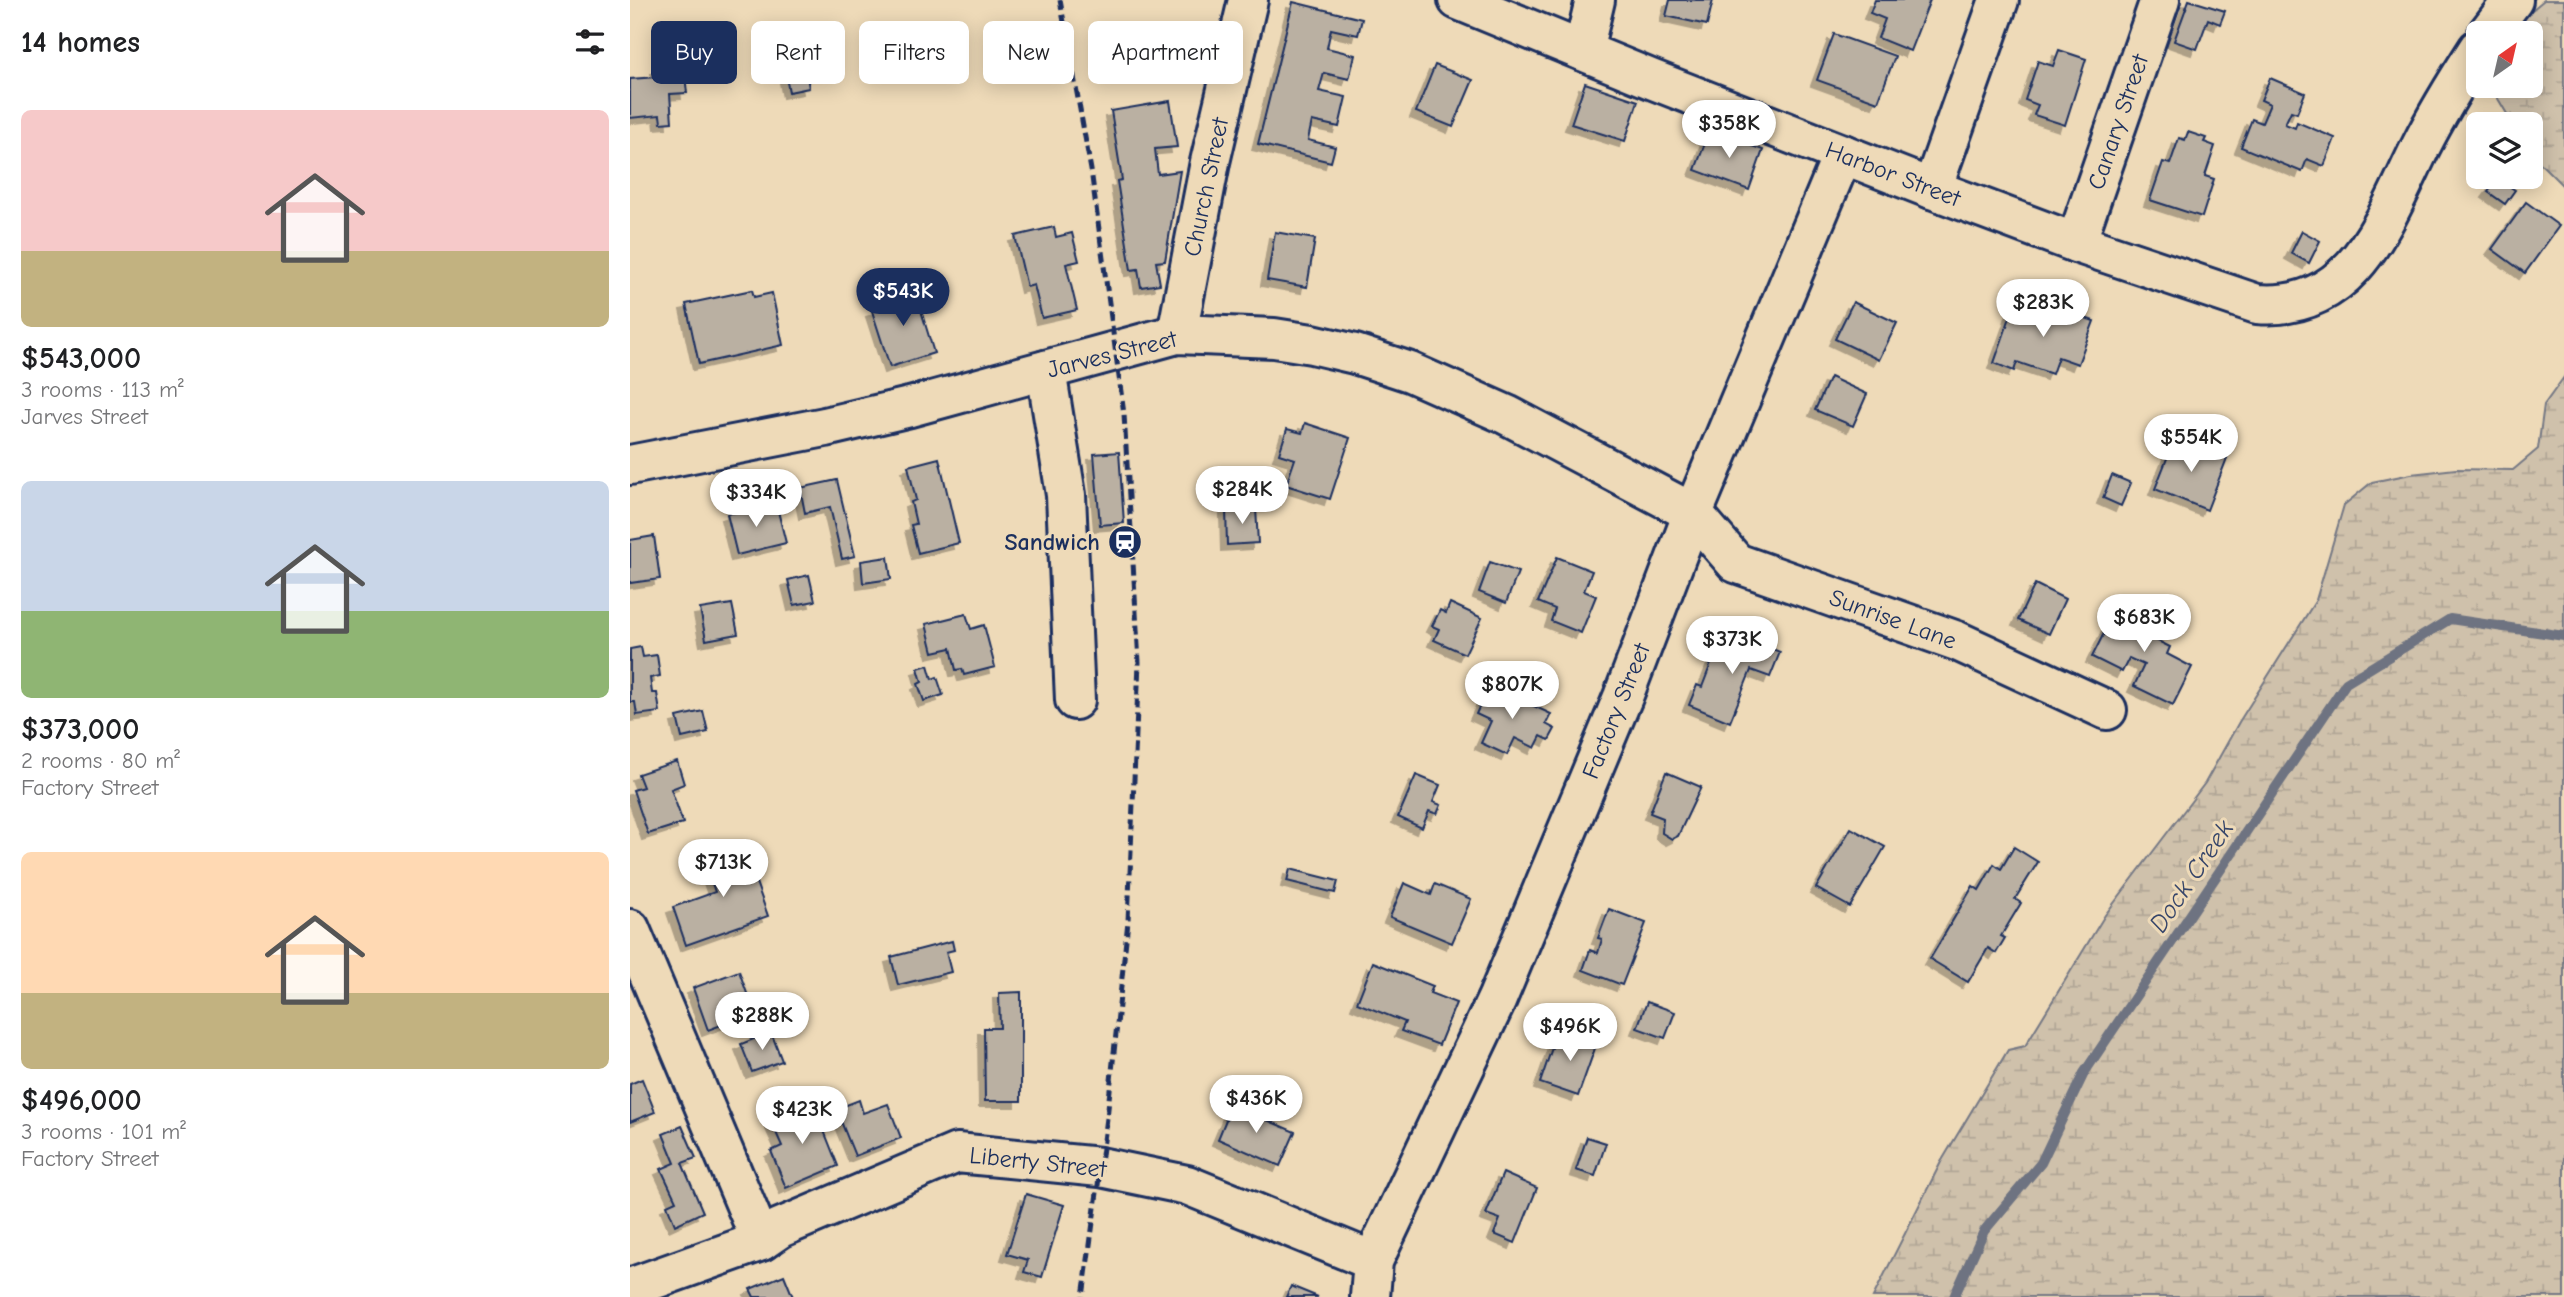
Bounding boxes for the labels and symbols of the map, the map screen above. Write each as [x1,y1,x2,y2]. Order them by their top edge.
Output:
north arrow [2466,21,2543,98]
street label: Canary Street [2082,50,2155,193]
pin: $358K [1680,100,1778,160]
street label: Church Street [1178,114,1235,259]
street label: Harbor Street [1821,135,1966,213]
pin: $543K [854,268,952,328]
pin: $283K [1994,280,2092,339]
street label: Jarves Street [1044,324,1181,384]
pin: $554K [2142,414,2240,474]
pin: $284K [1193,466,1291,526]
pin: $334K [707,470,805,529]
station icon: Sandwich [1106,523,1144,561]
place label: Sandwich [1004,528,1100,556]
street label: Sunrise Lane [1826,583,1960,655]
pin: $683K [2095,594,2193,654]
pin: $373K [1683,616,1781,676]
street label: Factory Street [1576,638,1656,783]
pin: $807K [1463,662,1561,721]
water label: Dock Creek [2144,815,2240,938]
pin: $713K [674,839,772,899]
pin: $288K [713,992,811,1052]
pin: $496K [1521,1004,1619,1063]
pin: $436K [1207,1076,1305,1135]
pin: $423K [753,1086,851,1146]
street label: Liberty Street [968,1141,1109,1183]

